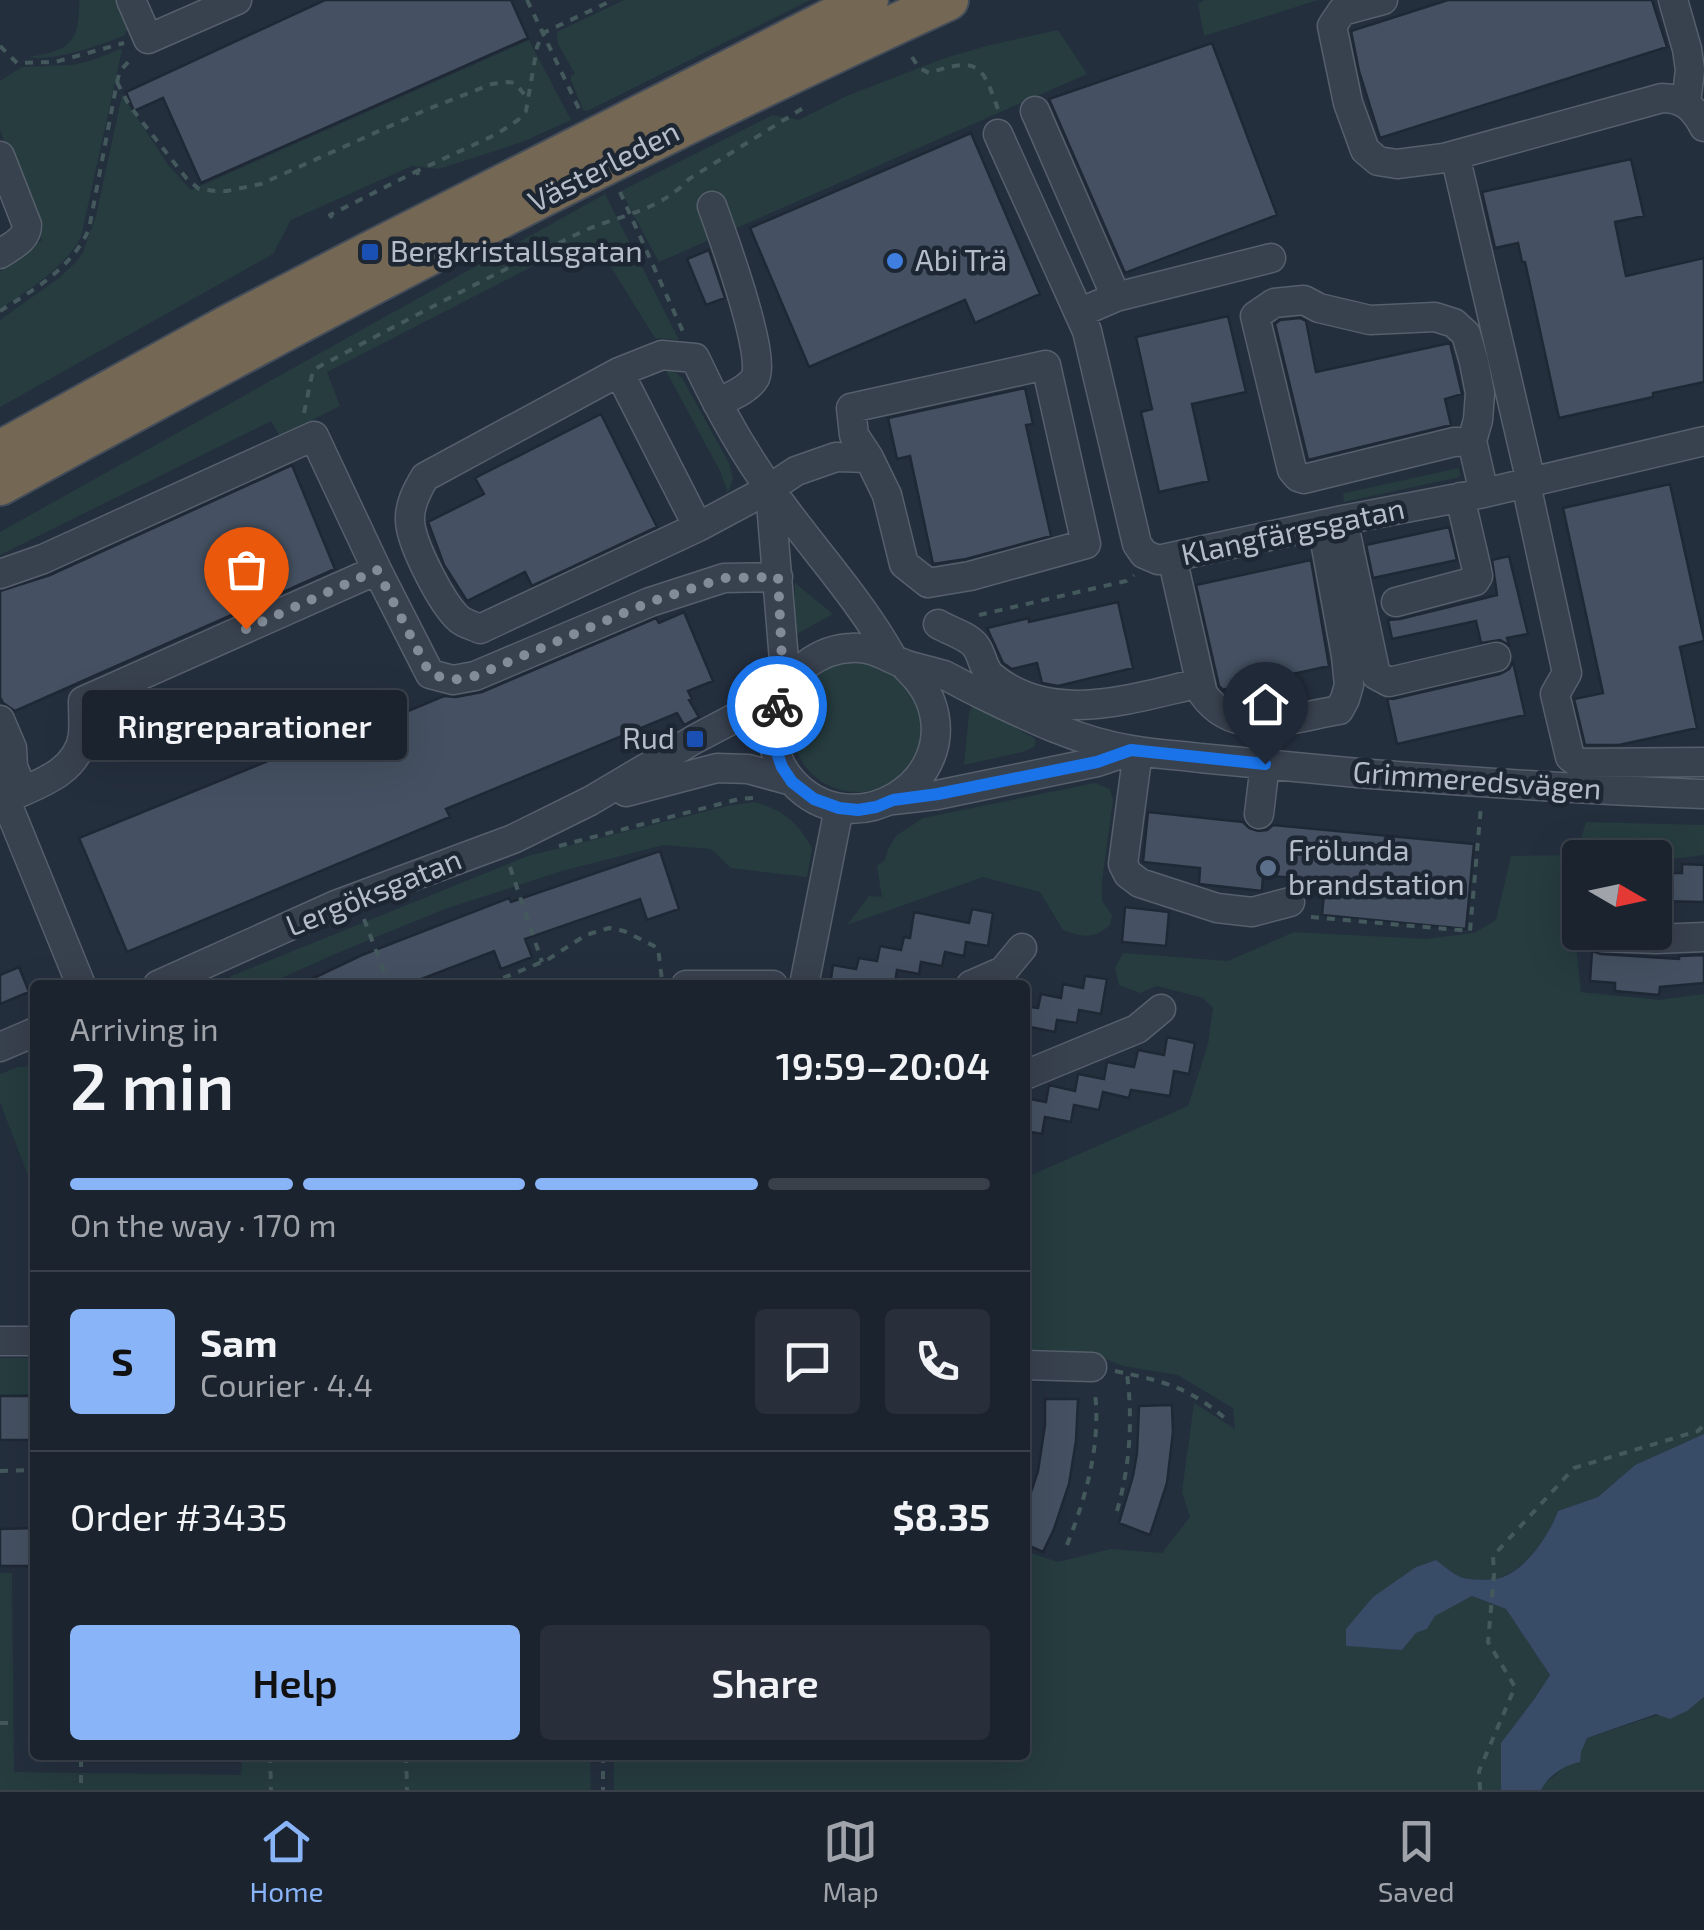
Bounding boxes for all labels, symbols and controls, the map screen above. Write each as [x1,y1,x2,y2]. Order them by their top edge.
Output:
street label: Västerleden [522,112,685,219]
place label: Bergkristallsgatan [390,232,643,268]
marker: Bergkristallsgatan [359,241,381,263]
place label: Abi Trä [915,241,1007,277]
marker: Abi Trä [884,250,906,272]
street label: Klangfärgsgatan [1178,489,1408,571]
pin [204,527,289,630]
icon: bag [219,542,274,597]
courier [727,656,827,756]
pin [1223,662,1308,765]
icon: home [1238,677,1293,732]
icon: bike [750,679,805,734]
callout: Ringreparationer [84,689,408,759]
text: Ringreparationer [117,706,372,744]
place label: Rud [622,719,675,755]
marker: Rud [684,728,706,750]
street label: Grimmeredsvägen [1351,752,1603,806]
place label: Frölunda brandstation [1288,831,1465,901]
street label: Lergöksgatan [280,840,466,943]
north arrow [1562,840,1672,950]
map controls [1562,840,1672,950]
marker: Frölunda brandstation [1257,857,1279,879]
text: Arriving in [70,1009,219,1047]
text: 19:59–20:04 [776,1042,990,1088]
text: 2 min [70,1045,234,1123]
text: On the way · 170 m [70,1205,336,1243]
button: chat [755,1309,860,1414]
button: phone [885,1309,990,1414]
text: Sam [200,1319,277,1365]
text: S [111,1338,134,1384]
text: Courier · 4.4 [200,1365,373,1403]
text: Order #3435 [70,1493,287,1539]
text: $8.35 [892,1493,990,1539]
button: Help [70,1625,520,1740]
button: Share [540,1625,990,1740]
tab: Home [249,1814,324,1908]
tab: Map [823,1814,879,1908]
tab: Saved [1378,1814,1455,1908]

